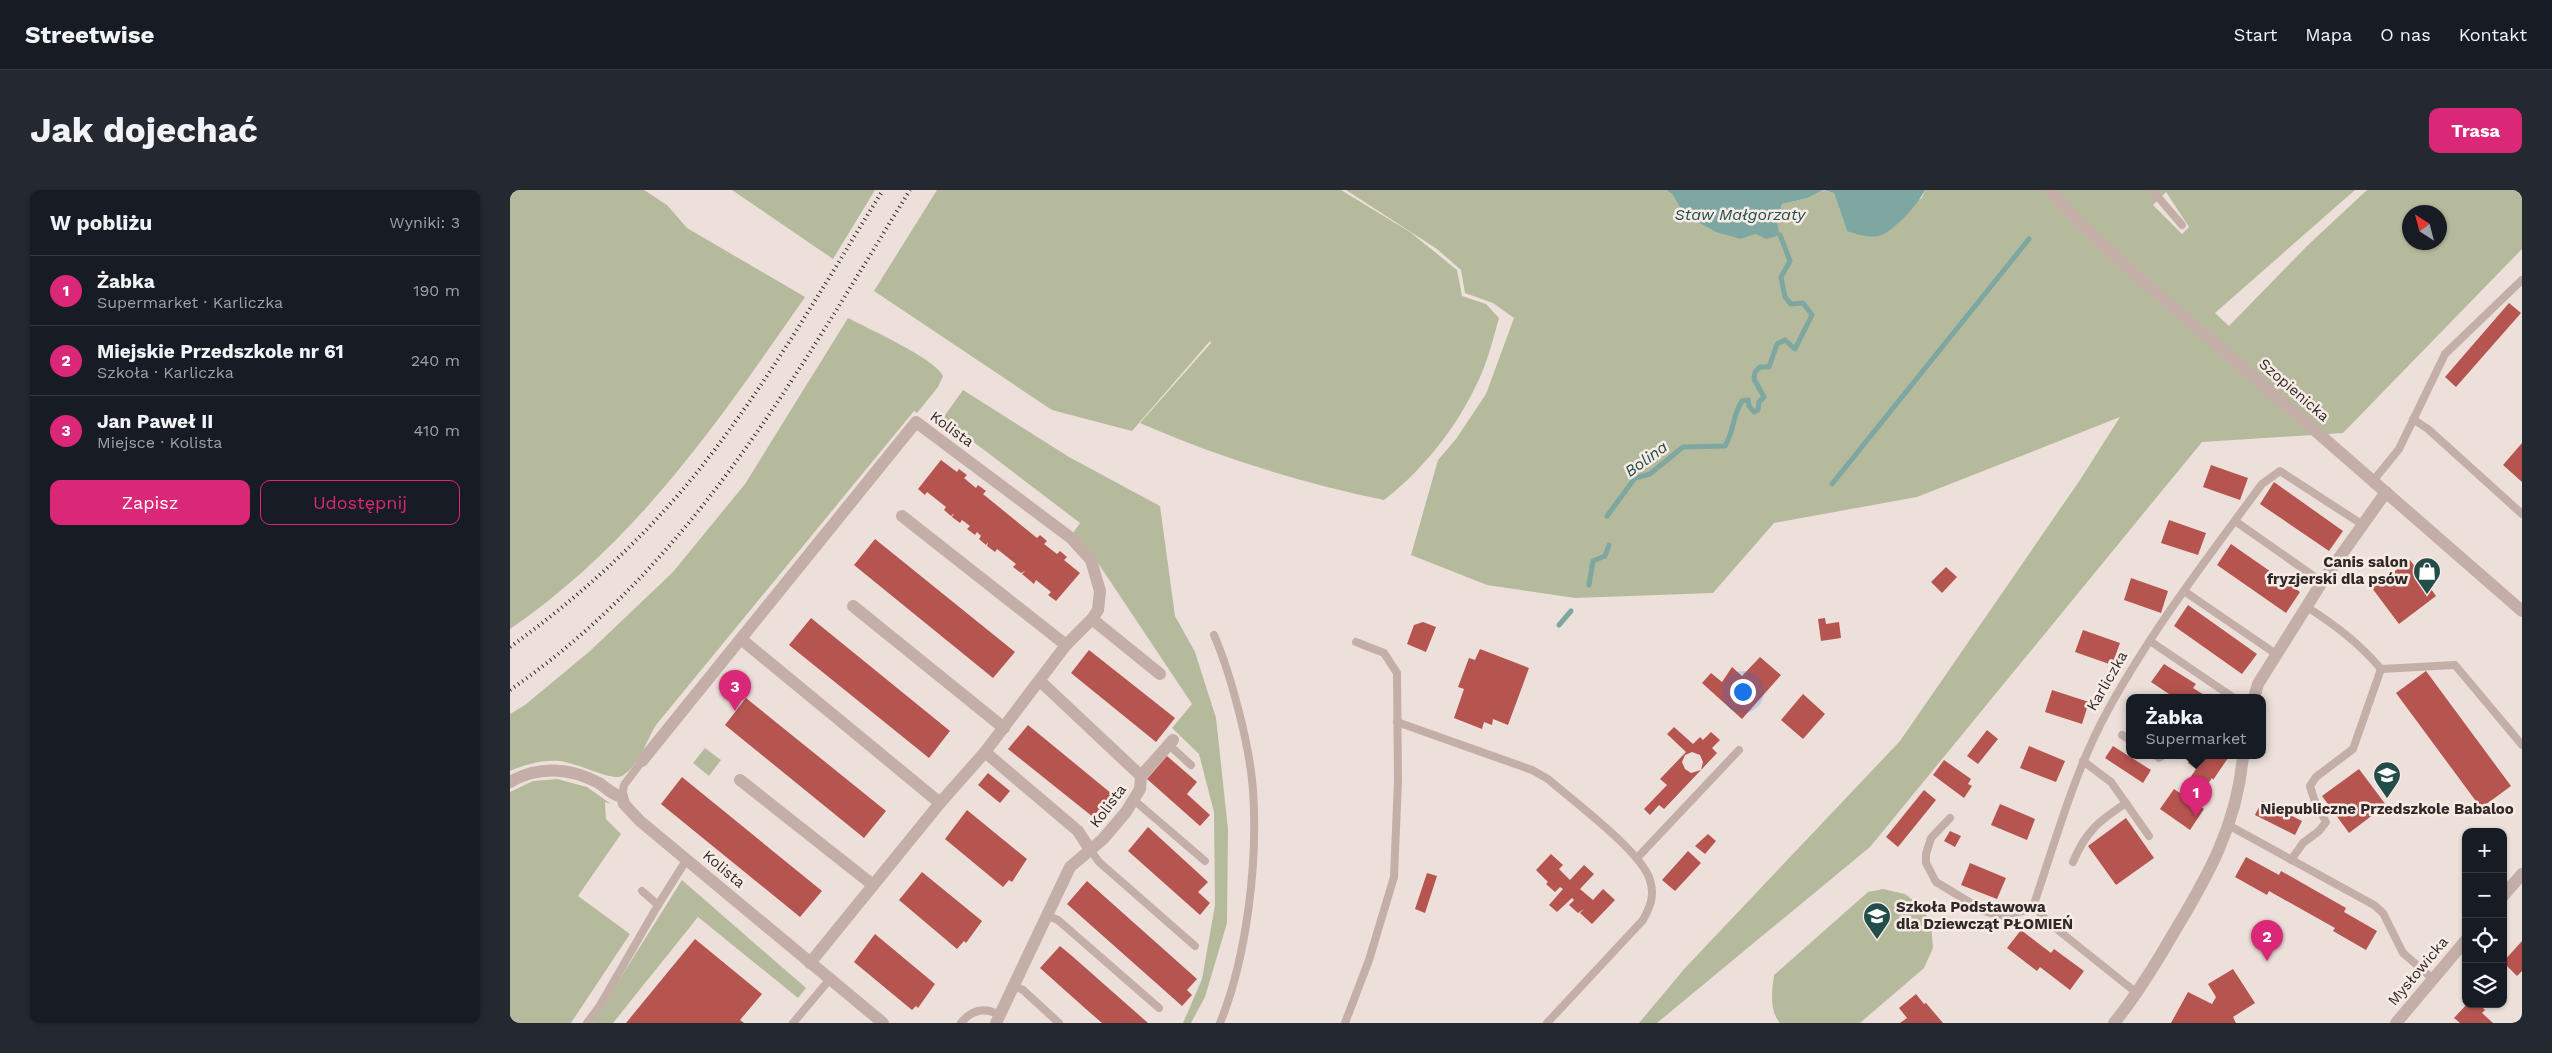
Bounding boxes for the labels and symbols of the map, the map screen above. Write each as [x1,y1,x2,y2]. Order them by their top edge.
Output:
water label: Staw Małgorzaty [1675,205,1806,224]
north arrow [2402,205,2447,250]
street label: Szopienicka [2255,355,2333,426]
street label: Kolista [927,407,978,451]
water label: Bolina [1621,437,1671,481]
place label: Canis salon fryzjerski dla psów [2267,553,2408,588]
shop icon: Canis salon fryzjerski dla psów [2412,556,2442,595]
street label: Karliczka [2083,647,2132,714]
pin: 3 [719,670,751,711]
your location [1730,679,1756,705]
school or university icon: Niepubliczne Przedszkole Babaloo [2372,760,2402,799]
pin: 1 [2180,776,2212,817]
street label: Kolista [1086,780,1130,831]
place label: Niepubliczne Przedszkole Babaloo [2260,800,2514,818]
street label: Kolista [699,846,749,892]
place label: Szkoła Podstawowa dla Dziewcząt PŁOMIEŃ [1896,898,2073,933]
school or university icon: Szkoła Podstawowa dla Dziewcząt PŁOMIEŃ [1862,901,1892,940]
pin: 2 [2251,920,2283,961]
street label: Mysłowicka [2384,933,2452,1009]

